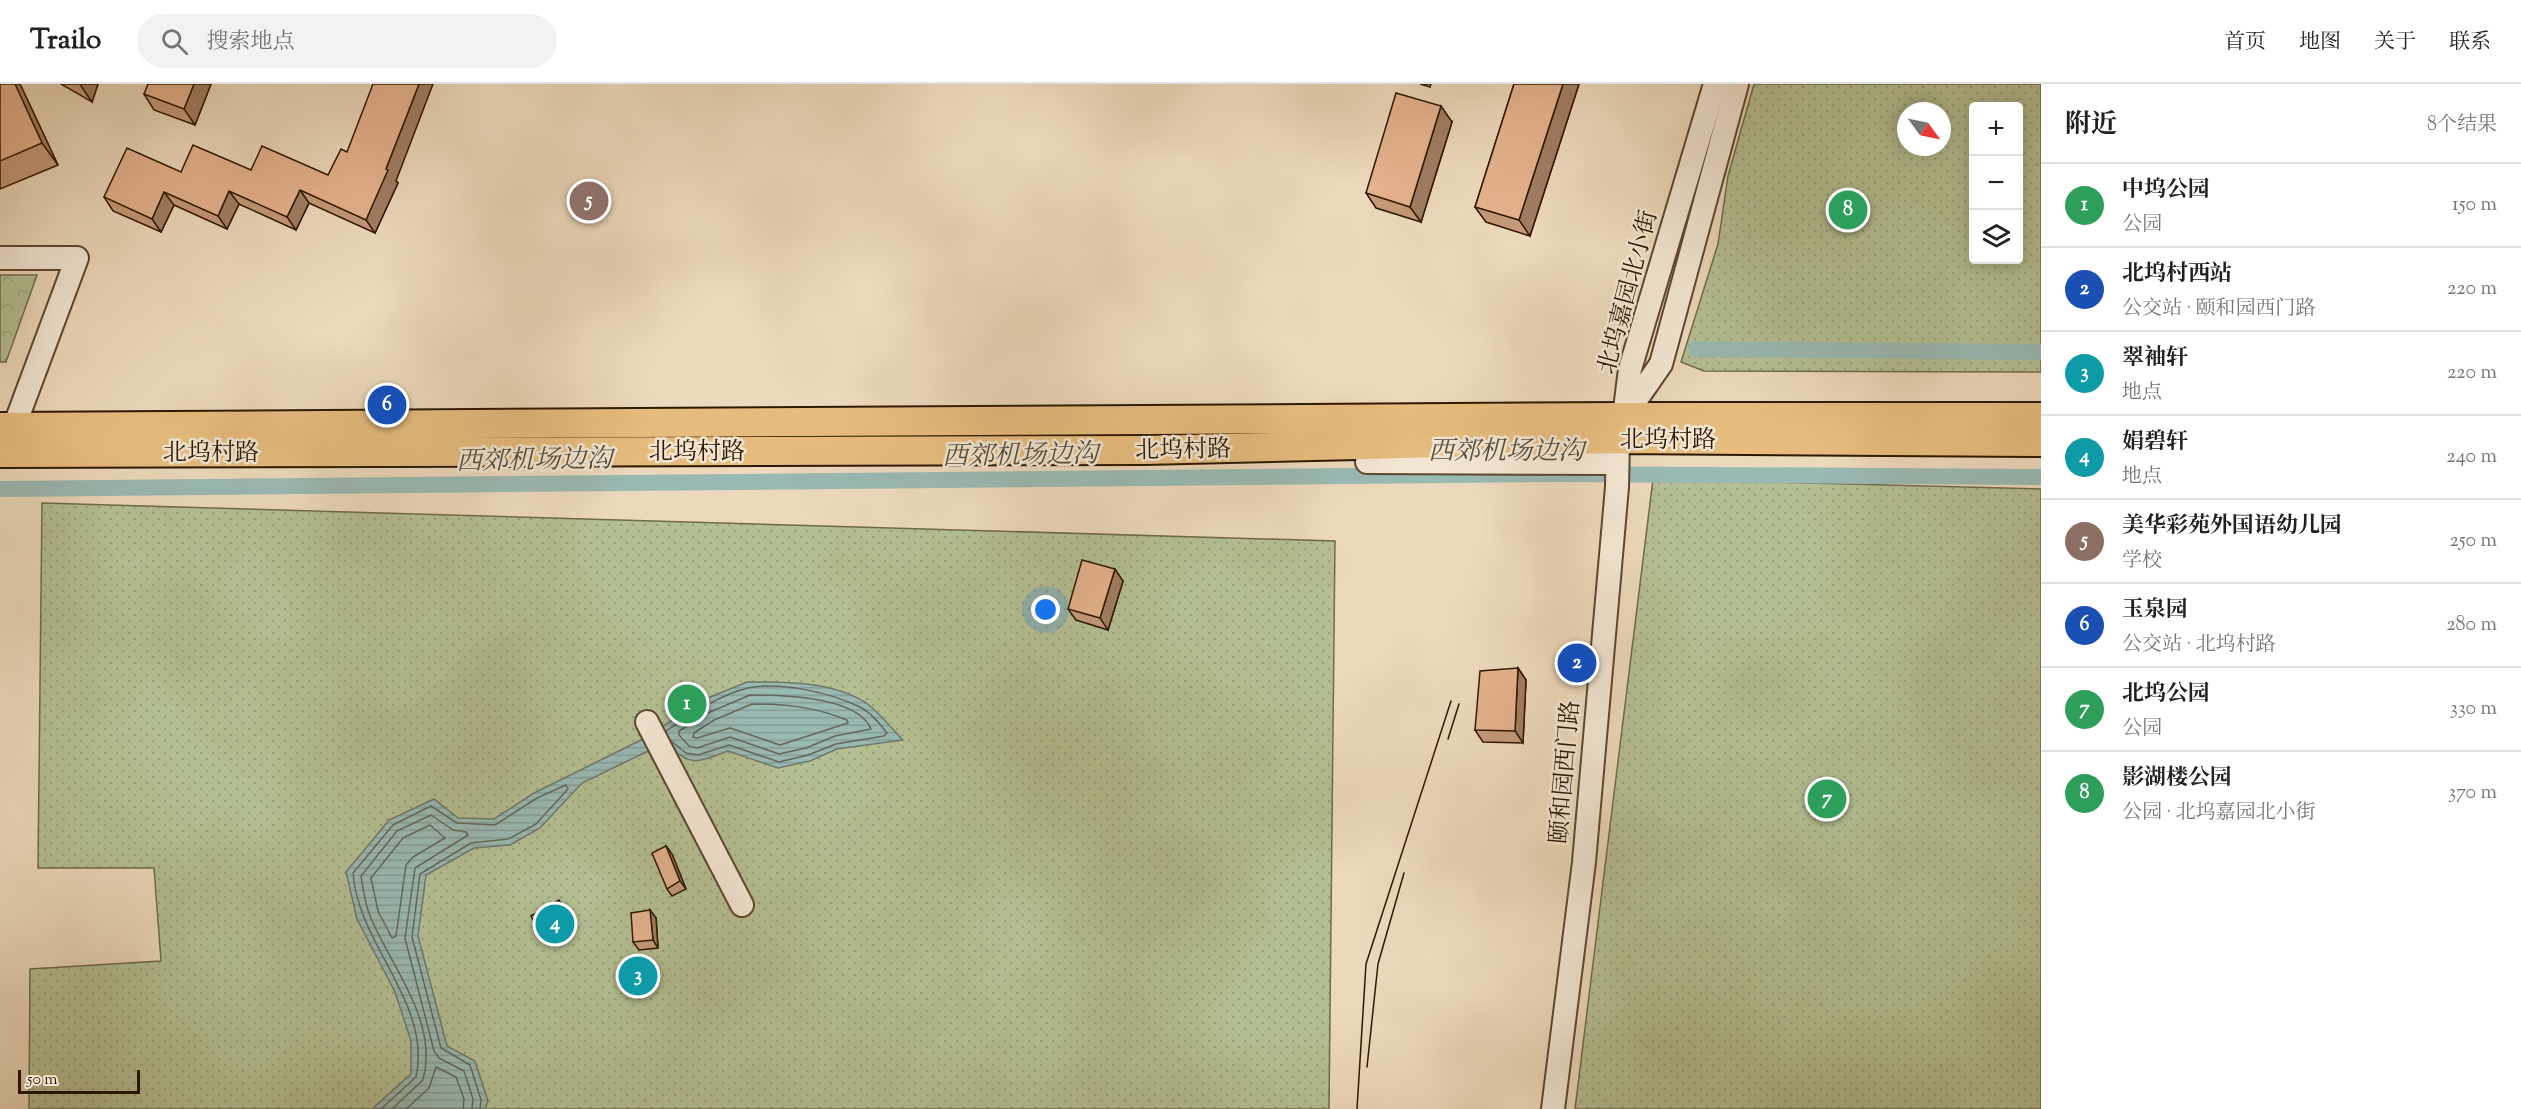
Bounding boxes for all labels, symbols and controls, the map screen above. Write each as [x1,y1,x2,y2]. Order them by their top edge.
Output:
search box [137,14,557,68]
text: Trailo [30,21,101,61]
icon: search [158,25,191,58]
text: 搜索地点 [206,27,294,59]
text: 首页 [2224,28,2266,58]
text: 地图 [2299,28,2341,58]
text: 关于 [2374,28,2416,58]
text: 联系 [2449,28,2491,58]
north arrow [1897,102,1951,156]
map controls [1969,102,2023,264]
button: + [1969,102,2023,156]
text: 附近 [2065,107,2117,144]
text: 8个结果 [2427,111,2497,140]
button: − [1969,156,2023,210]
text: 中坞公园 [2122,175,2210,207]
pin: 5 [570,178,608,224]
pin: 8 [1828,188,1868,232]
text: 1 [2081,191,2088,220]
text: 150 m [2452,191,2497,220]
street label: 北坞嘉园北小街 [1591,207,1667,378]
button: layers [1969,210,2023,264]
text: 公园 [2122,211,2162,240]
text: 北坞村西站 [2122,259,2232,291]
text: 2 [2080,275,2089,304]
text: 220 m [2447,275,2497,304]
text: 公交站 · 颐和园西门路 [2122,295,2316,324]
text: 翠袖轩 [2122,343,2188,375]
text: 3 [2080,359,2089,388]
text: 220 m [2447,359,2497,388]
text: 地点 [2122,379,2162,408]
pin: 6 [368,382,406,428]
street label: 北坞村路 [1620,424,1716,458]
text: 娟碧轩 [2122,427,2188,459]
street label: 北坞村路 [1135,433,1231,469]
water label: 西郊机场边沟 [1428,434,1588,471]
street label: 北坞村路 [649,436,745,470]
street label: 北坞村路 [163,437,259,471]
water label: 西郊机场边沟 [942,437,1102,476]
water label: 西郊机场边沟 [456,442,616,481]
text: 4 [2079,443,2090,472]
text: 240 m [2446,443,2497,472]
text: 地点 [2122,463,2162,492]
text: 美华彩苑外国语幼儿园 [2122,511,2342,543]
text: 5 [2081,527,2088,556]
text: 250 m [2449,527,2497,556]
text: 学校 [2122,547,2162,576]
your location [1031,595,1060,624]
text: 玉泉园 [2122,595,2188,627]
text: 6 [2080,611,2089,640]
text: 280 m [2446,611,2497,640]
text: 公交站 · 北坞村路 [2122,631,2276,660]
pin: 2 [1558,640,1596,686]
text: 北坞公园 [2122,679,2210,711]
pin: 1 [668,682,706,726]
text: 7 [2079,695,2090,724]
text: 330 m [2450,695,2497,724]
street label: 颐和园西门路 [1543,699,1589,845]
text: 公园 [2122,715,2162,744]
text: 影湖楼公园 [2122,763,2232,795]
pin: 7 [1808,776,1846,822]
text: 8 [2080,779,2090,808]
text: 370 m [2448,779,2497,808]
text: 公园 · 北坞嘉园北小街 [2122,799,2316,828]
pin: 4 [536,902,574,946]
pin: 3 [618,954,658,998]
scale bar [18,1067,140,1094]
text: 50 m [27,1069,58,1092]

